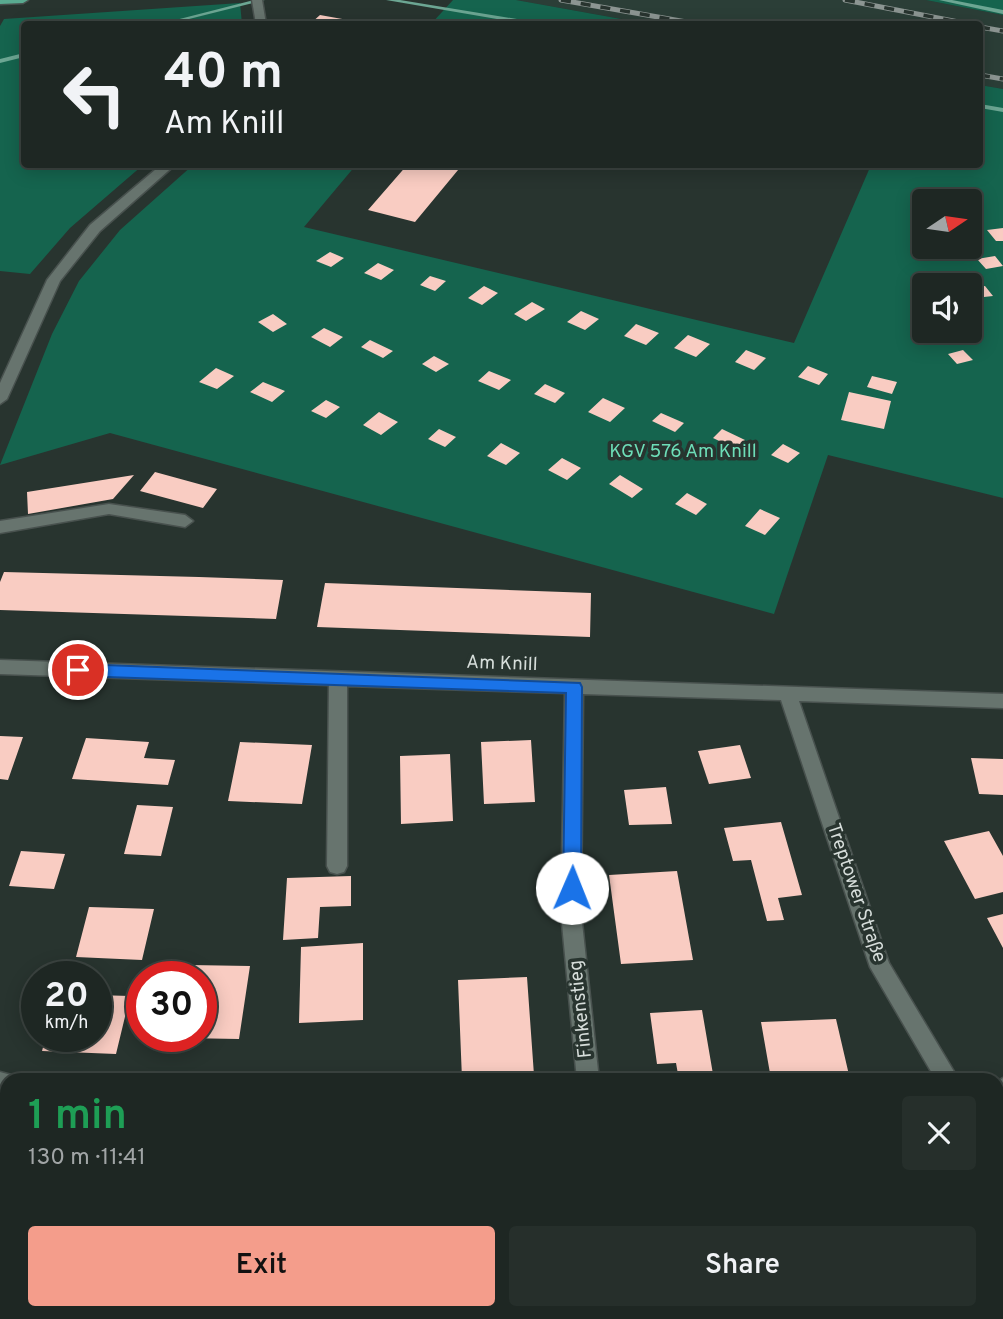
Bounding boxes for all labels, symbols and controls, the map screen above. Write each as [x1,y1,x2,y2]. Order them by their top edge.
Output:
text: 40 m [164,44,283,106]
icon: left [49,49,140,140]
text: Am Knill [164,105,284,145]
north arrow [912,189,982,259]
map controls [912,189,982,343]
button: sound [912,273,982,343]
park label: KGV 576 Am Knill [609,440,757,464]
pin [48,640,108,700]
icon: arrive [59,651,97,689]
street label: Am Knill [466,651,538,677]
street label: Treptower Straße [821,820,891,966]
position arrow [535,851,609,925]
street label: Finkenstieg [564,959,598,1059]
speed limit sign: 30 [126,961,217,1052]
text: 20 [44,975,89,1019]
text: km/h [45,1012,88,1035]
text: 1 min [28,1091,127,1144]
button: close [902,1096,976,1170]
text: 130 m · 11:41 [28,1144,146,1173]
button: Exit [28,1226,495,1306]
button: Share [509,1226,976,1306]

